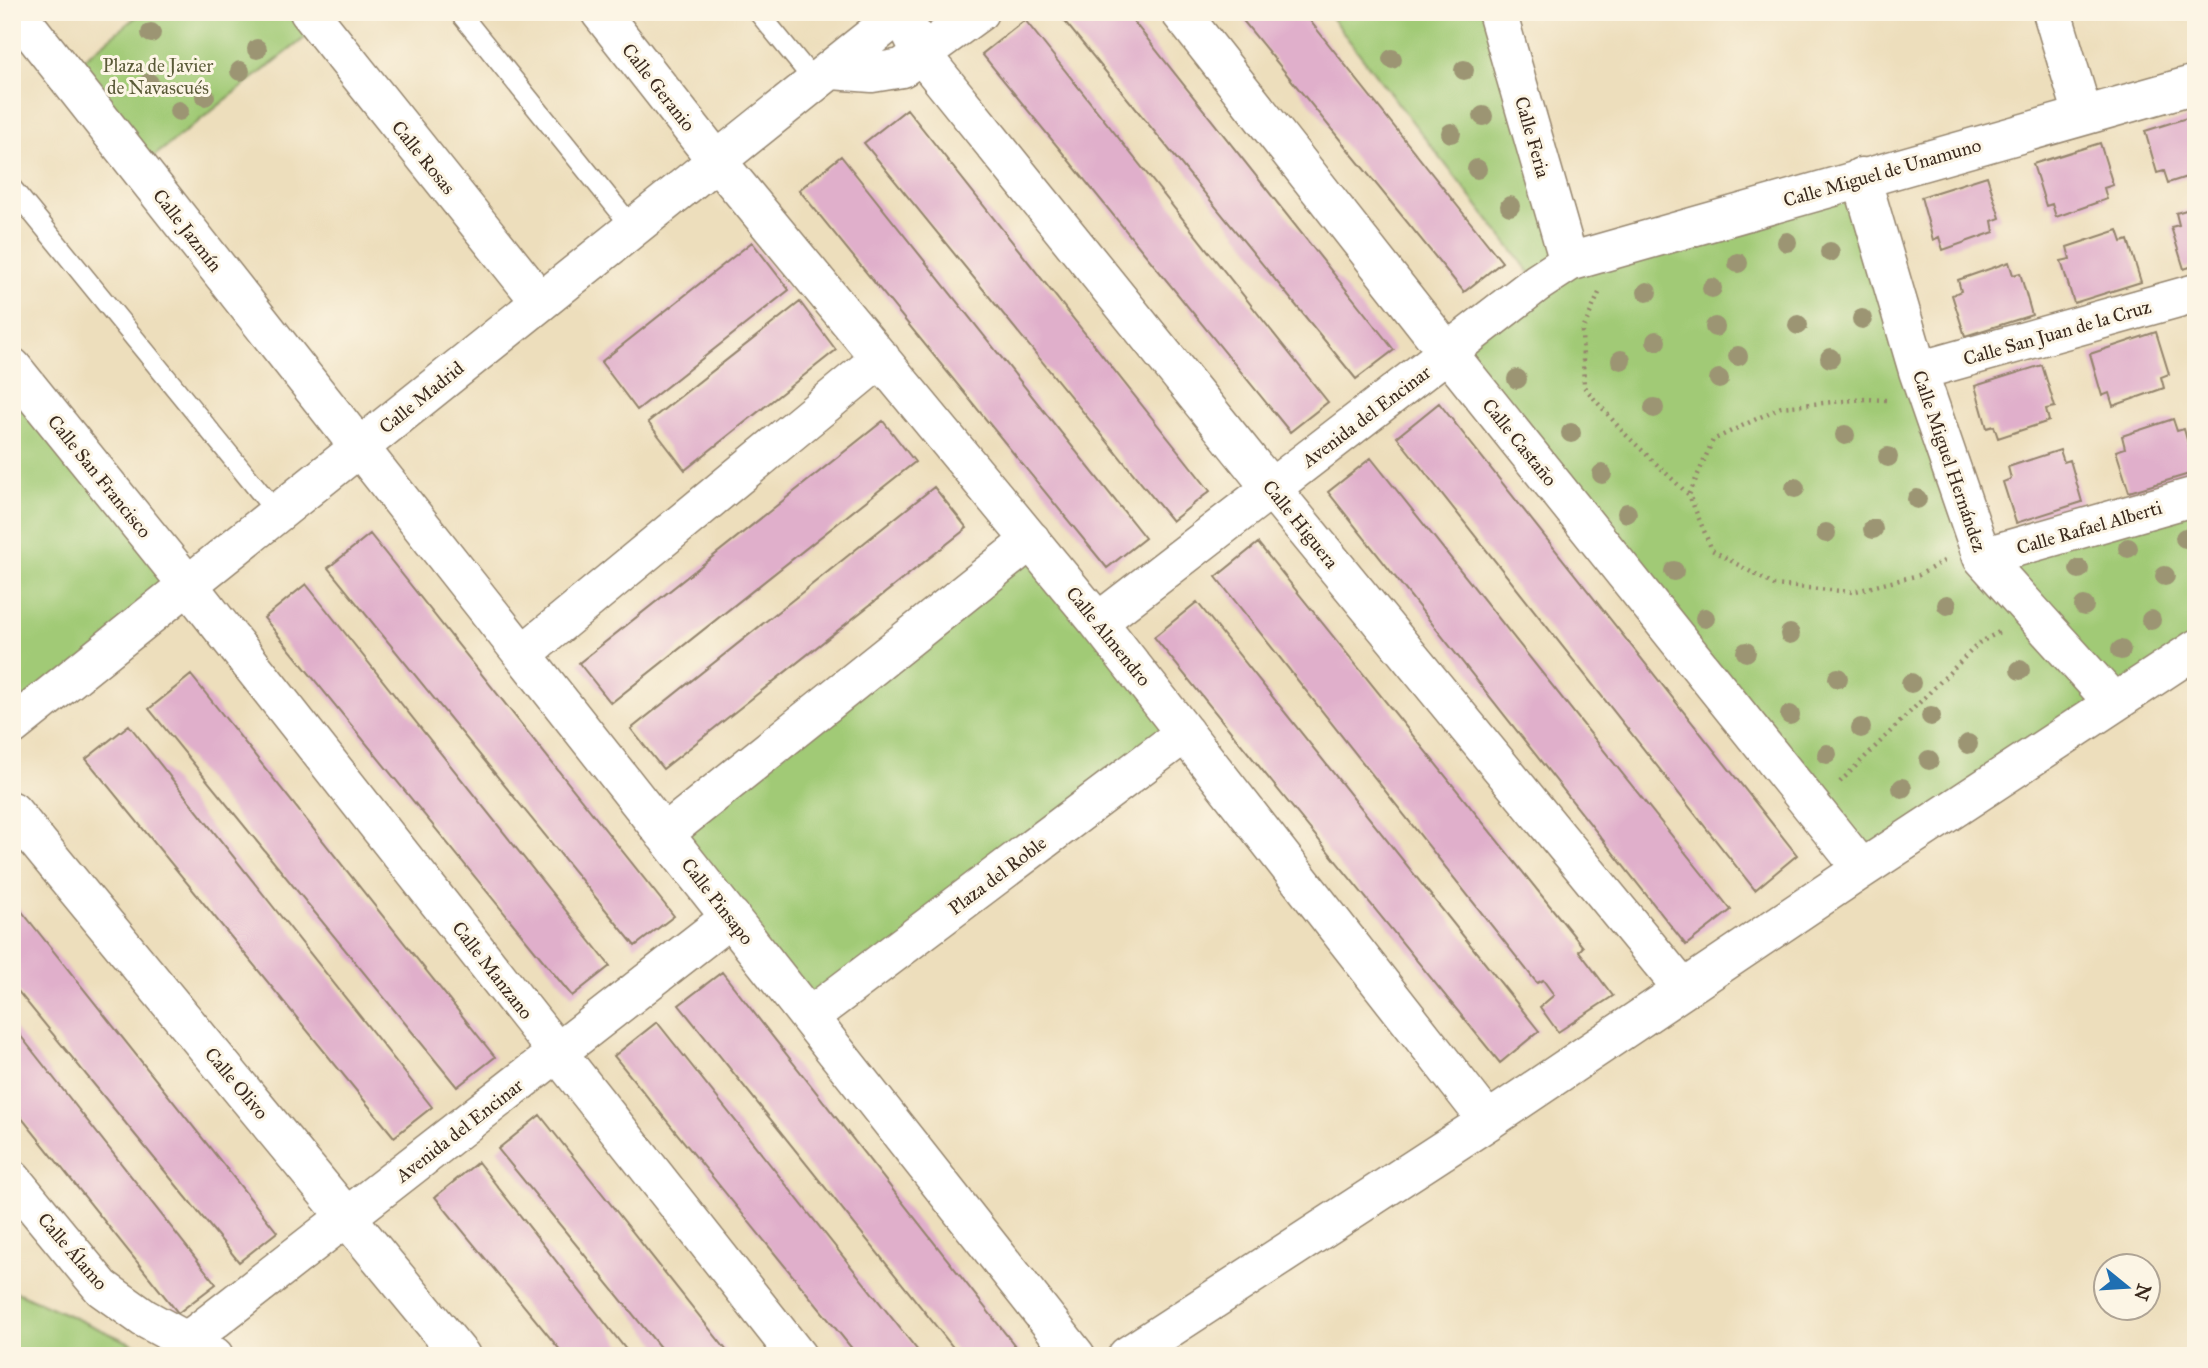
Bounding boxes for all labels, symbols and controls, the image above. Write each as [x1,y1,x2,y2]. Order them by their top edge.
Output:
street label: Calle Geranio [617,39,700,136]
park label: Plaza de Javier de Navascués [103,54,214,99]
street label: Calle Feria [1510,94,1555,181]
street label: Calle Rosas [387,116,460,199]
street label: Calle Miguel de Unamuno [1781,133,1984,213]
street label: Calle Jazmín [147,184,227,277]
street label: Calle San Juan de la Cruz [1961,295,2154,371]
street label: Calle Madrid [374,356,469,438]
street label: Avenida del Encinar [1297,360,1436,473]
street label: Calle Miguel Hernández [1907,367,1991,555]
street label: Calle Castaño [1477,394,1562,491]
street label: Calle San Francisco [43,410,156,543]
street label: Calle Higuera [1257,475,1344,575]
street label: Calle Rafael Alberti [2014,496,2165,559]
street label: Calle Almendro [1061,582,1156,691]
street label: Plaza del Roble [944,831,1051,920]
street label: Calle Pinsapo [677,853,759,949]
street label: Calle Manzano [447,917,538,1024]
street label: Calle Olivo [200,1043,273,1124]
street label: Avenida del Encinar [390,1073,528,1188]
street label: Calle Álamo [33,1207,113,1295]
north arrow [2092,1252,2162,1322]
text: N [2129,1281,2156,1303]

